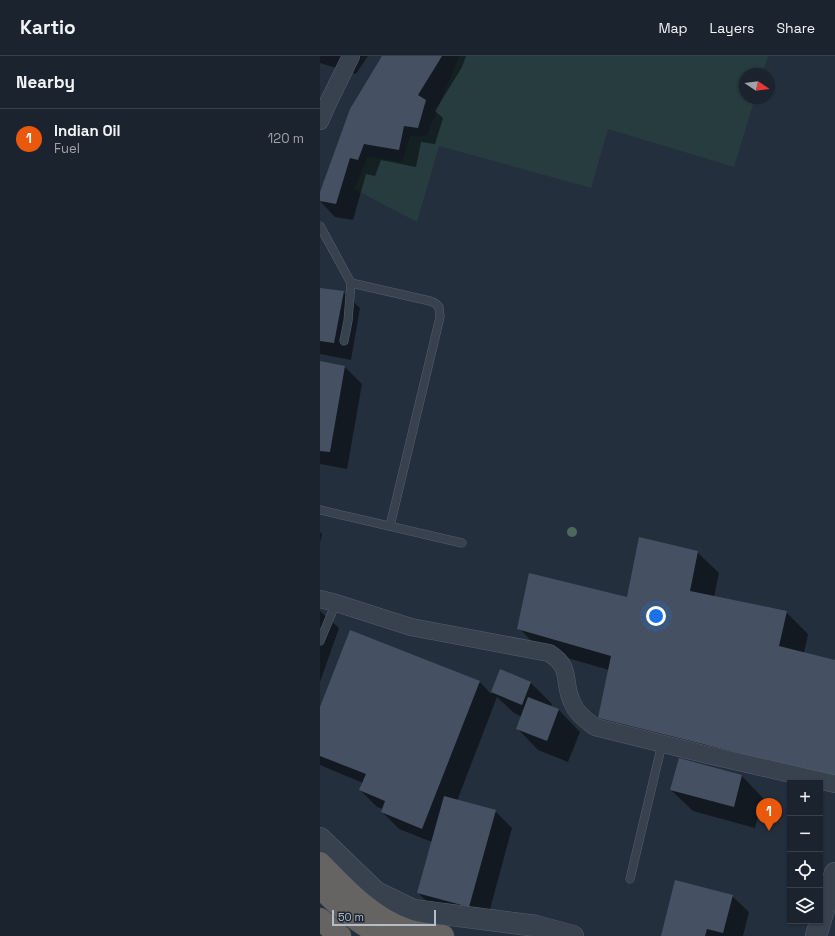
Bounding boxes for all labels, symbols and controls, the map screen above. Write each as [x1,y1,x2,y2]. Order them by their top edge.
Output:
text: Kartio [20,15,76,40]
text: Map [658,19,688,37]
text: Layers [710,19,754,37]
text: Share [776,19,815,37]
north arrow [739,68,775,104]
text: Nearby [16,71,75,93]
text: Indian Oil [54,121,121,140]
text: 1 [26,130,32,147]
text: 120 m [268,130,304,147]
text: Fuel [54,140,80,157]
your location [646,606,666,626]
map controls [787,780,823,924]
button: + [787,780,823,816]
pin: 1 [756,798,782,831]
button: − [787,816,823,852]
button: locate [787,852,823,888]
button: layers [787,888,823,924]
scale bar [332,908,436,927]
text: 50 m [338,910,364,924]

